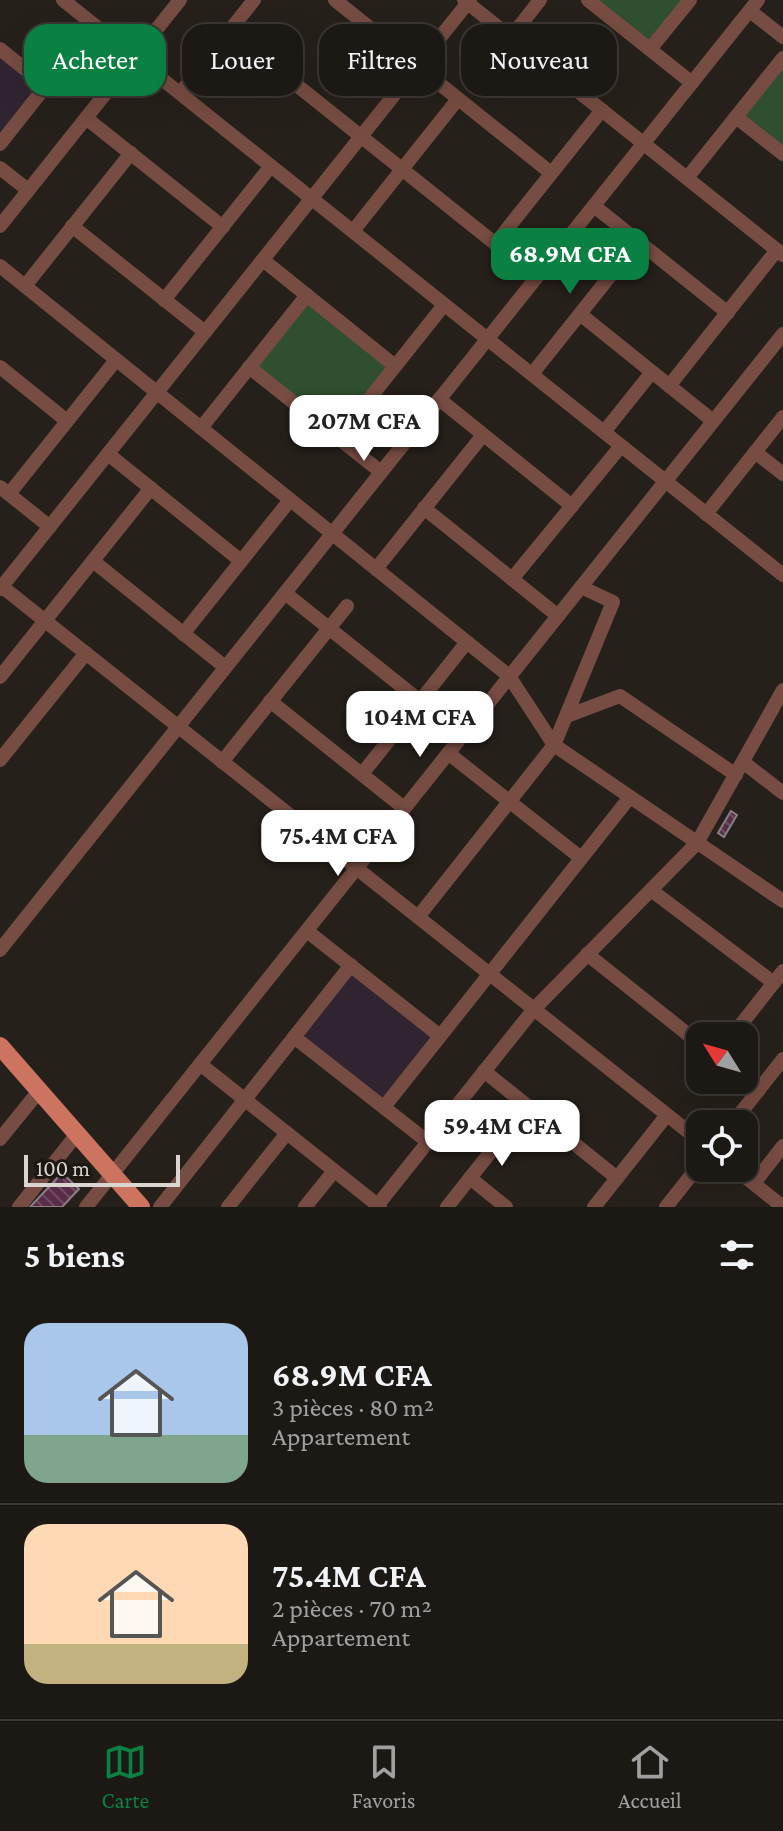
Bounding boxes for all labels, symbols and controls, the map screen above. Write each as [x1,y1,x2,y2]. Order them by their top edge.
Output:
chip: Acheter [24,24,166,96]
chip: Louer [182,24,303,96]
chip: Filtres [319,24,445,96]
chip: Nouveau [461,24,617,96]
pin: 68.9M CFA [478,228,662,296]
text: 68.9M CFA [509,239,631,268]
pin: 207M CFA [281,395,447,463]
text: 207M CFA [308,406,420,435]
pin: 104M CFA [337,691,503,759]
text: 104M CFA [364,702,476,731]
pin: 75.4M CFA [246,810,430,878]
text: 75.4M CFA [279,821,397,850]
north arrow [686,1022,758,1094]
map controls [686,1022,758,1182]
pin: 59.4M CFA [410,1100,594,1168]
button: locate [686,1110,758,1182]
text: 59.4M CFA [443,1111,561,1140]
scale bar [24,1151,180,1187]
text: 100 m [36,1156,90,1181]
icon: filters [715,1233,759,1277]
text: 5 biens [24,1237,125,1274]
icon: home [88,1355,184,1451]
text: 68.9M CFA [272,1356,432,1393]
text: 3 pièces · 80 m² [272,1393,434,1422]
text: Appartement [272,1422,410,1451]
icon: home [88,1556,184,1652]
text: 75.4M CFA [272,1557,426,1594]
text: 2 pièces · 70 m² [272,1594,432,1623]
text: Appartement [272,1623,410,1652]
tab: Carte [101,1740,149,1813]
tab: Favoris [352,1740,415,1813]
tab: Accueil [618,1740,682,1813]

